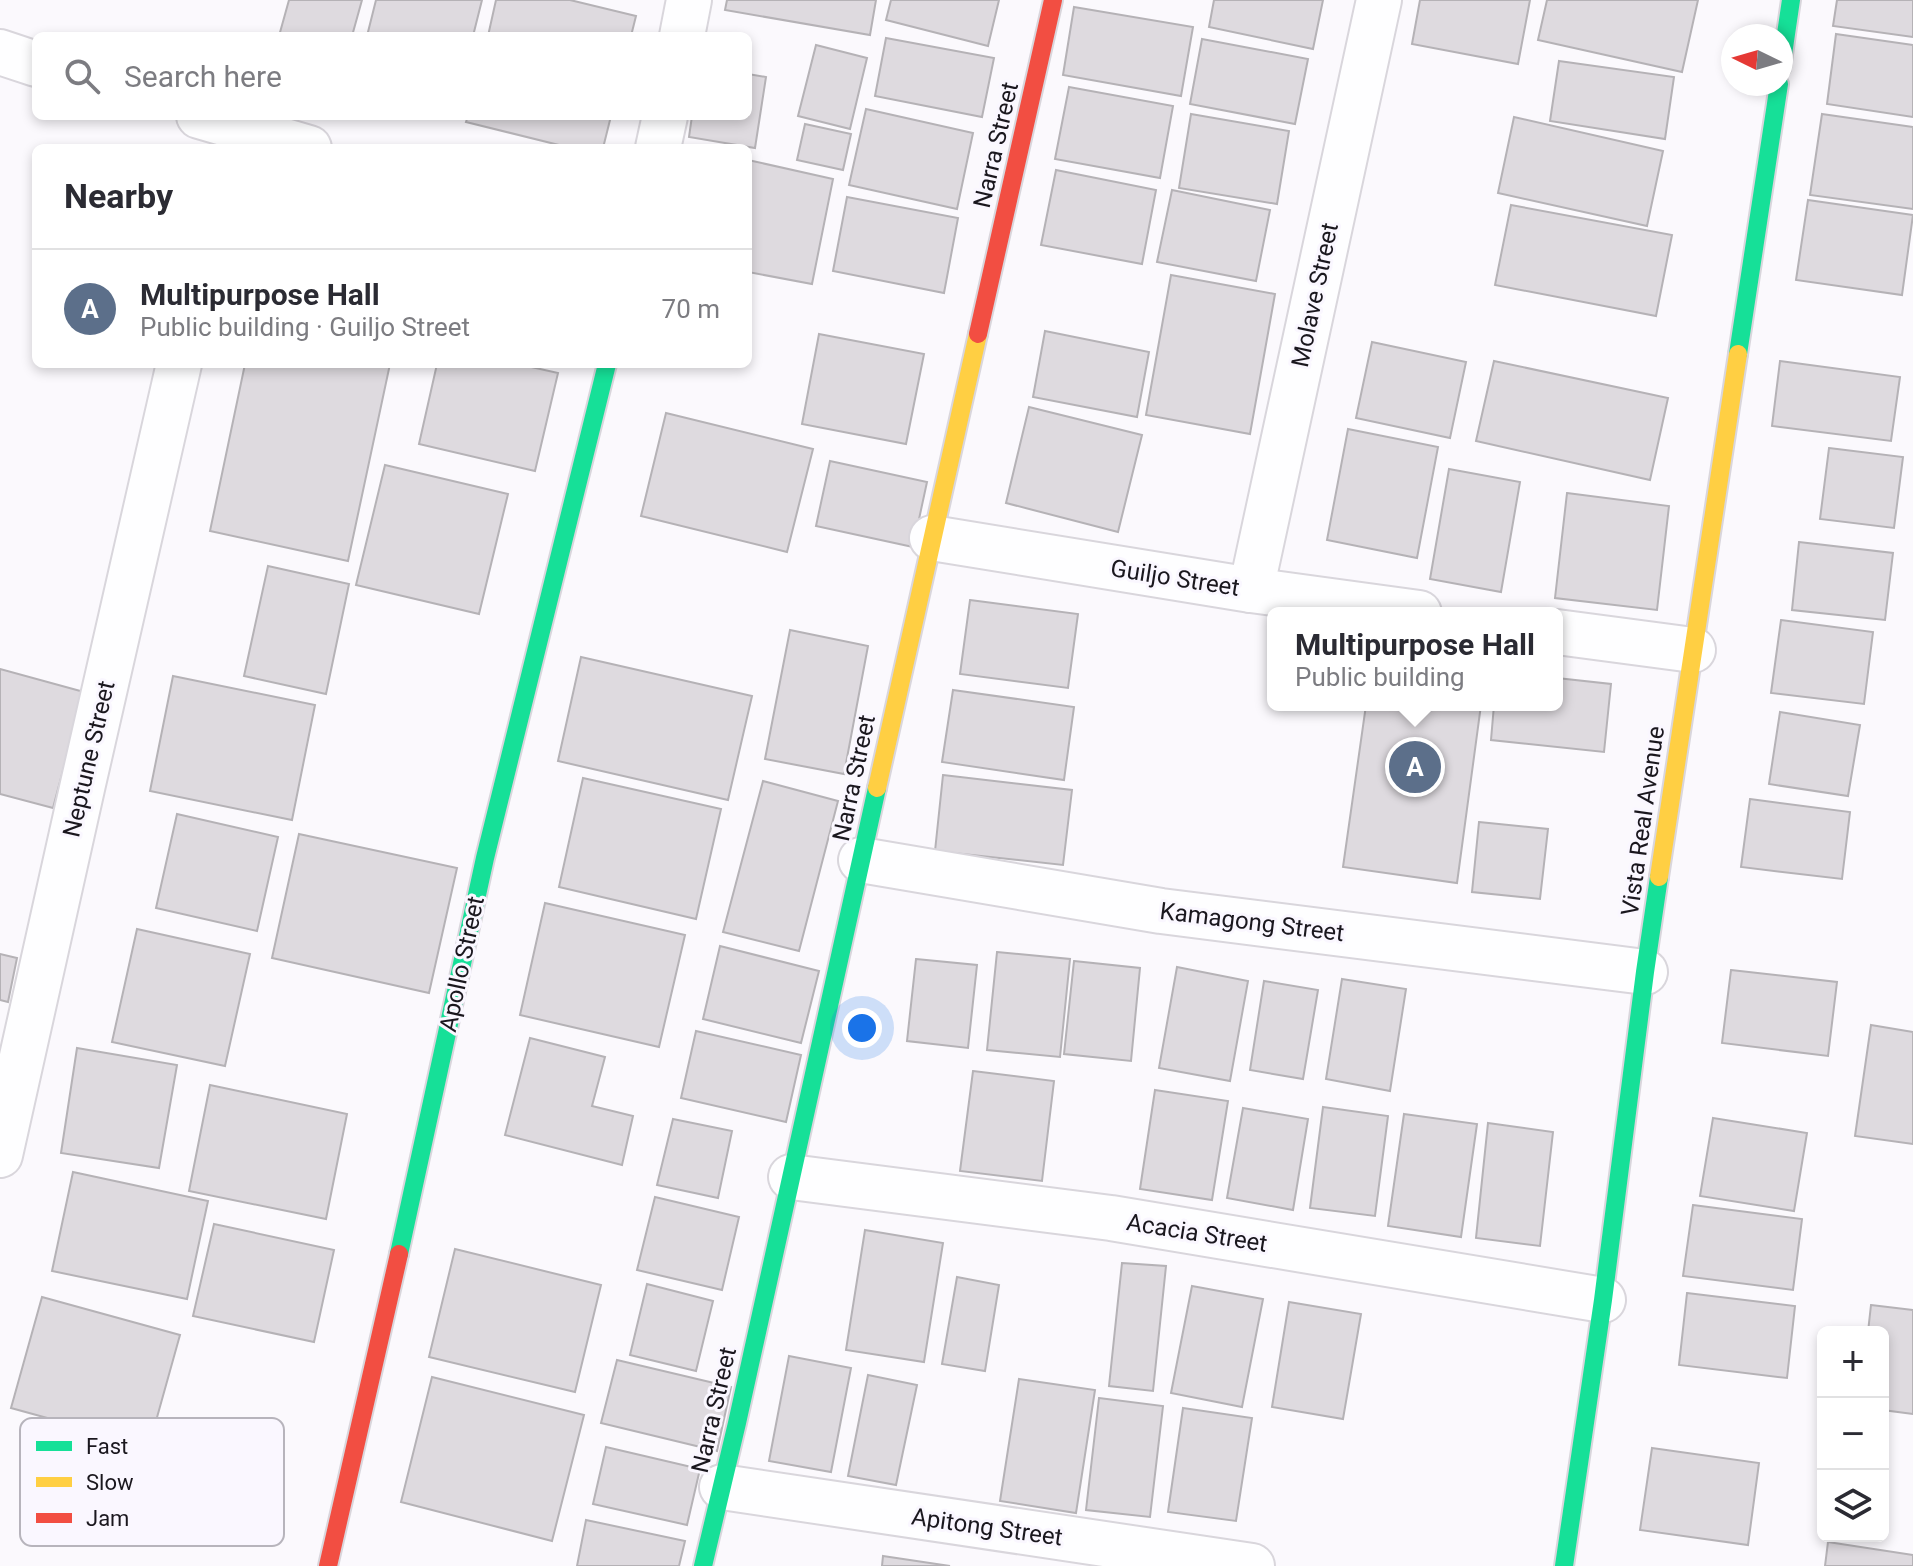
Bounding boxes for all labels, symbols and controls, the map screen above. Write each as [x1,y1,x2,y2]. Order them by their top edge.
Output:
north arrow [1721,24,1793,96]
search box [32,32,752,120]
icon: search [60,54,104,98]
text: Search here [124,59,282,94]
street label: Narra Street [968,79,1024,211]
text: Nearby [64,176,173,216]
street label: Molave Street [1286,220,1344,370]
text: Multipurpose Hall [140,277,380,312]
text: A [81,294,99,324]
text: 70 m [662,294,720,324]
text: Public building · Guiljo Street [140,312,470,342]
street label: Guiljo Street [1109,554,1242,602]
popup [1267,607,1563,711]
text: Multipurpose Hall [1295,627,1535,662]
text: Public building [1295,662,1465,692]
street label: Neptune Street [57,678,121,840]
street label: Narra Street [827,712,881,844]
street label: Vista Real Avenue [1616,724,1670,918]
pin: A [1389,737,1441,797]
street label: Apollo Street [434,894,490,1034]
street label: Kamagong Street [1158,897,1346,947]
your location [842,1008,882,1048]
street label: Acacia Street [1125,1208,1269,1258]
map controls [1817,1326,1889,1542]
button: + [1817,1326,1889,1398]
street label: Narra Street [686,1344,742,1476]
button: − [1817,1398,1889,1470]
legend [20,1418,284,1546]
text: Fast [86,1434,128,1459]
text: Slow [86,1470,134,1495]
button: layers [1817,1470,1889,1542]
street label: Apitong Street [910,1503,1064,1551]
text: Jam [86,1506,129,1531]

